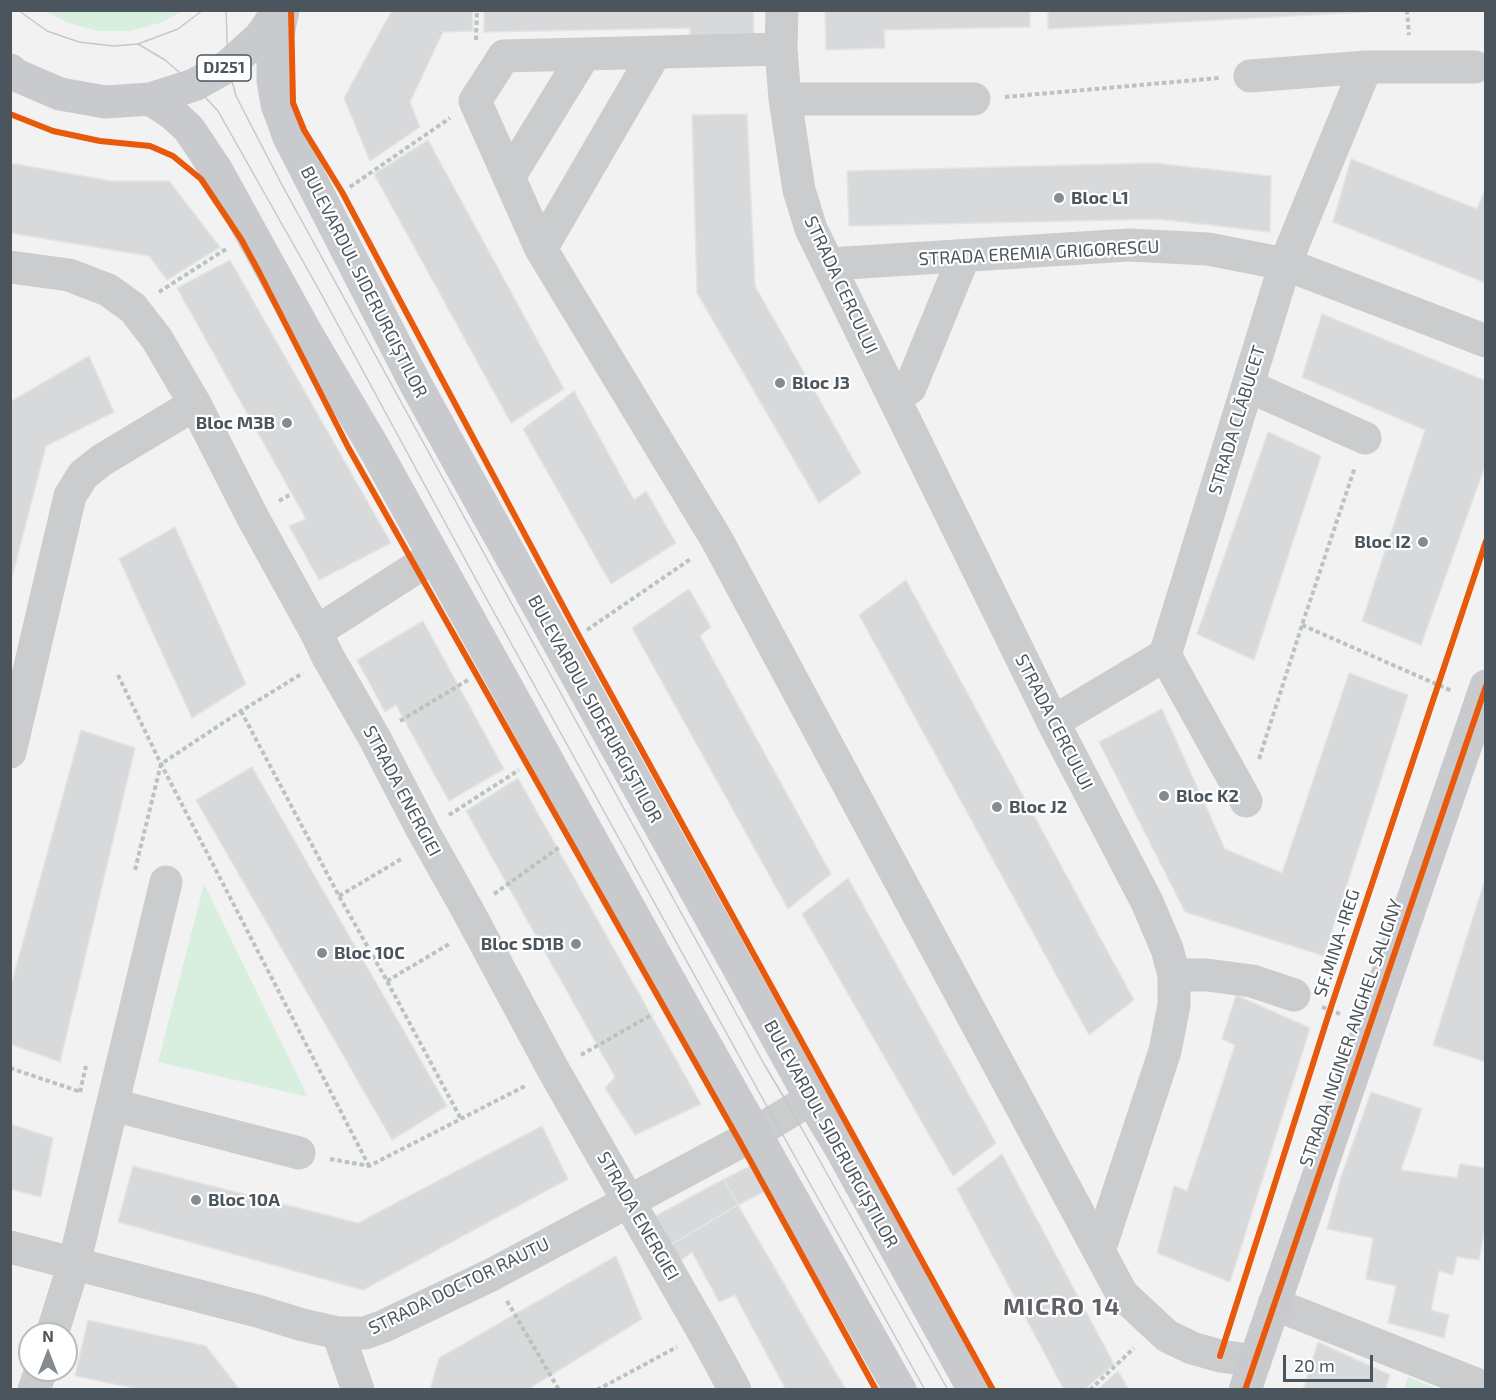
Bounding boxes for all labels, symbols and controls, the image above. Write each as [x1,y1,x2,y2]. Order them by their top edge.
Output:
road number: DJ251 [197,55,251,81]
street label: BULEVARDUL SIDERURGIȘTILOR [296,163,432,401]
place label: Bloc L1 [1071,187,1129,209]
marker: Bloc L1 [1052,191,1066,205]
street label: STRADA CERCULUI [800,213,882,357]
street label: STRADA EREMIA GRIGORESCU [918,236,1160,270]
street label: STRADA CLĂBUCET [1204,343,1270,497]
place label: Bloc J3 [792,372,850,394]
marker: Bloc J3 [773,376,787,390]
place label: Bloc M3B [196,412,275,434]
marker: Bloc M3B [280,416,294,430]
place label: Bloc I2 [1354,531,1411,553]
marker: Bloc I2 [1416,535,1430,549]
street label: BULEVARDUL SIDERURGIȘTILOR [523,591,667,827]
street label: STRADA CERCULUI [1010,651,1098,793]
street label: STRADA ENERGIEI [358,722,446,860]
place label: Bloc K2 [1176,785,1239,807]
marker: Bloc K2 [1157,789,1171,803]
place label: Bloc J2 [1009,796,1067,818]
marker: Bloc J2 [990,800,1004,814]
street label: SF.MINA-IREG [1309,886,1365,1000]
street label: STRADA INGINER ANGHEL SALIGNY [1295,896,1407,1170]
place label: Bloc SD1B [481,933,564,955]
marker: Bloc SD1B [569,937,583,951]
place label: Bloc 10C [334,942,405,964]
marker: Bloc 10C [315,946,329,960]
street label: BULEVARDUL SIDERURGIȘTILOR [759,1016,903,1252]
street label: STRADA ENERGIEI [592,1148,684,1284]
place label: Bloc 10A [208,1189,280,1211]
marker: Bloc 10A [189,1193,203,1207]
street label: STRADA DOCTOR RAUTU [365,1233,553,1339]
district label: MICRO 14 [1003,1293,1121,1321]
north arrow [18,1322,78,1382]
text: N [42,1326,54,1345]
scale bar [1286,1343,1376,1381]
text: 20 m [1294,1354,1335,1376]

